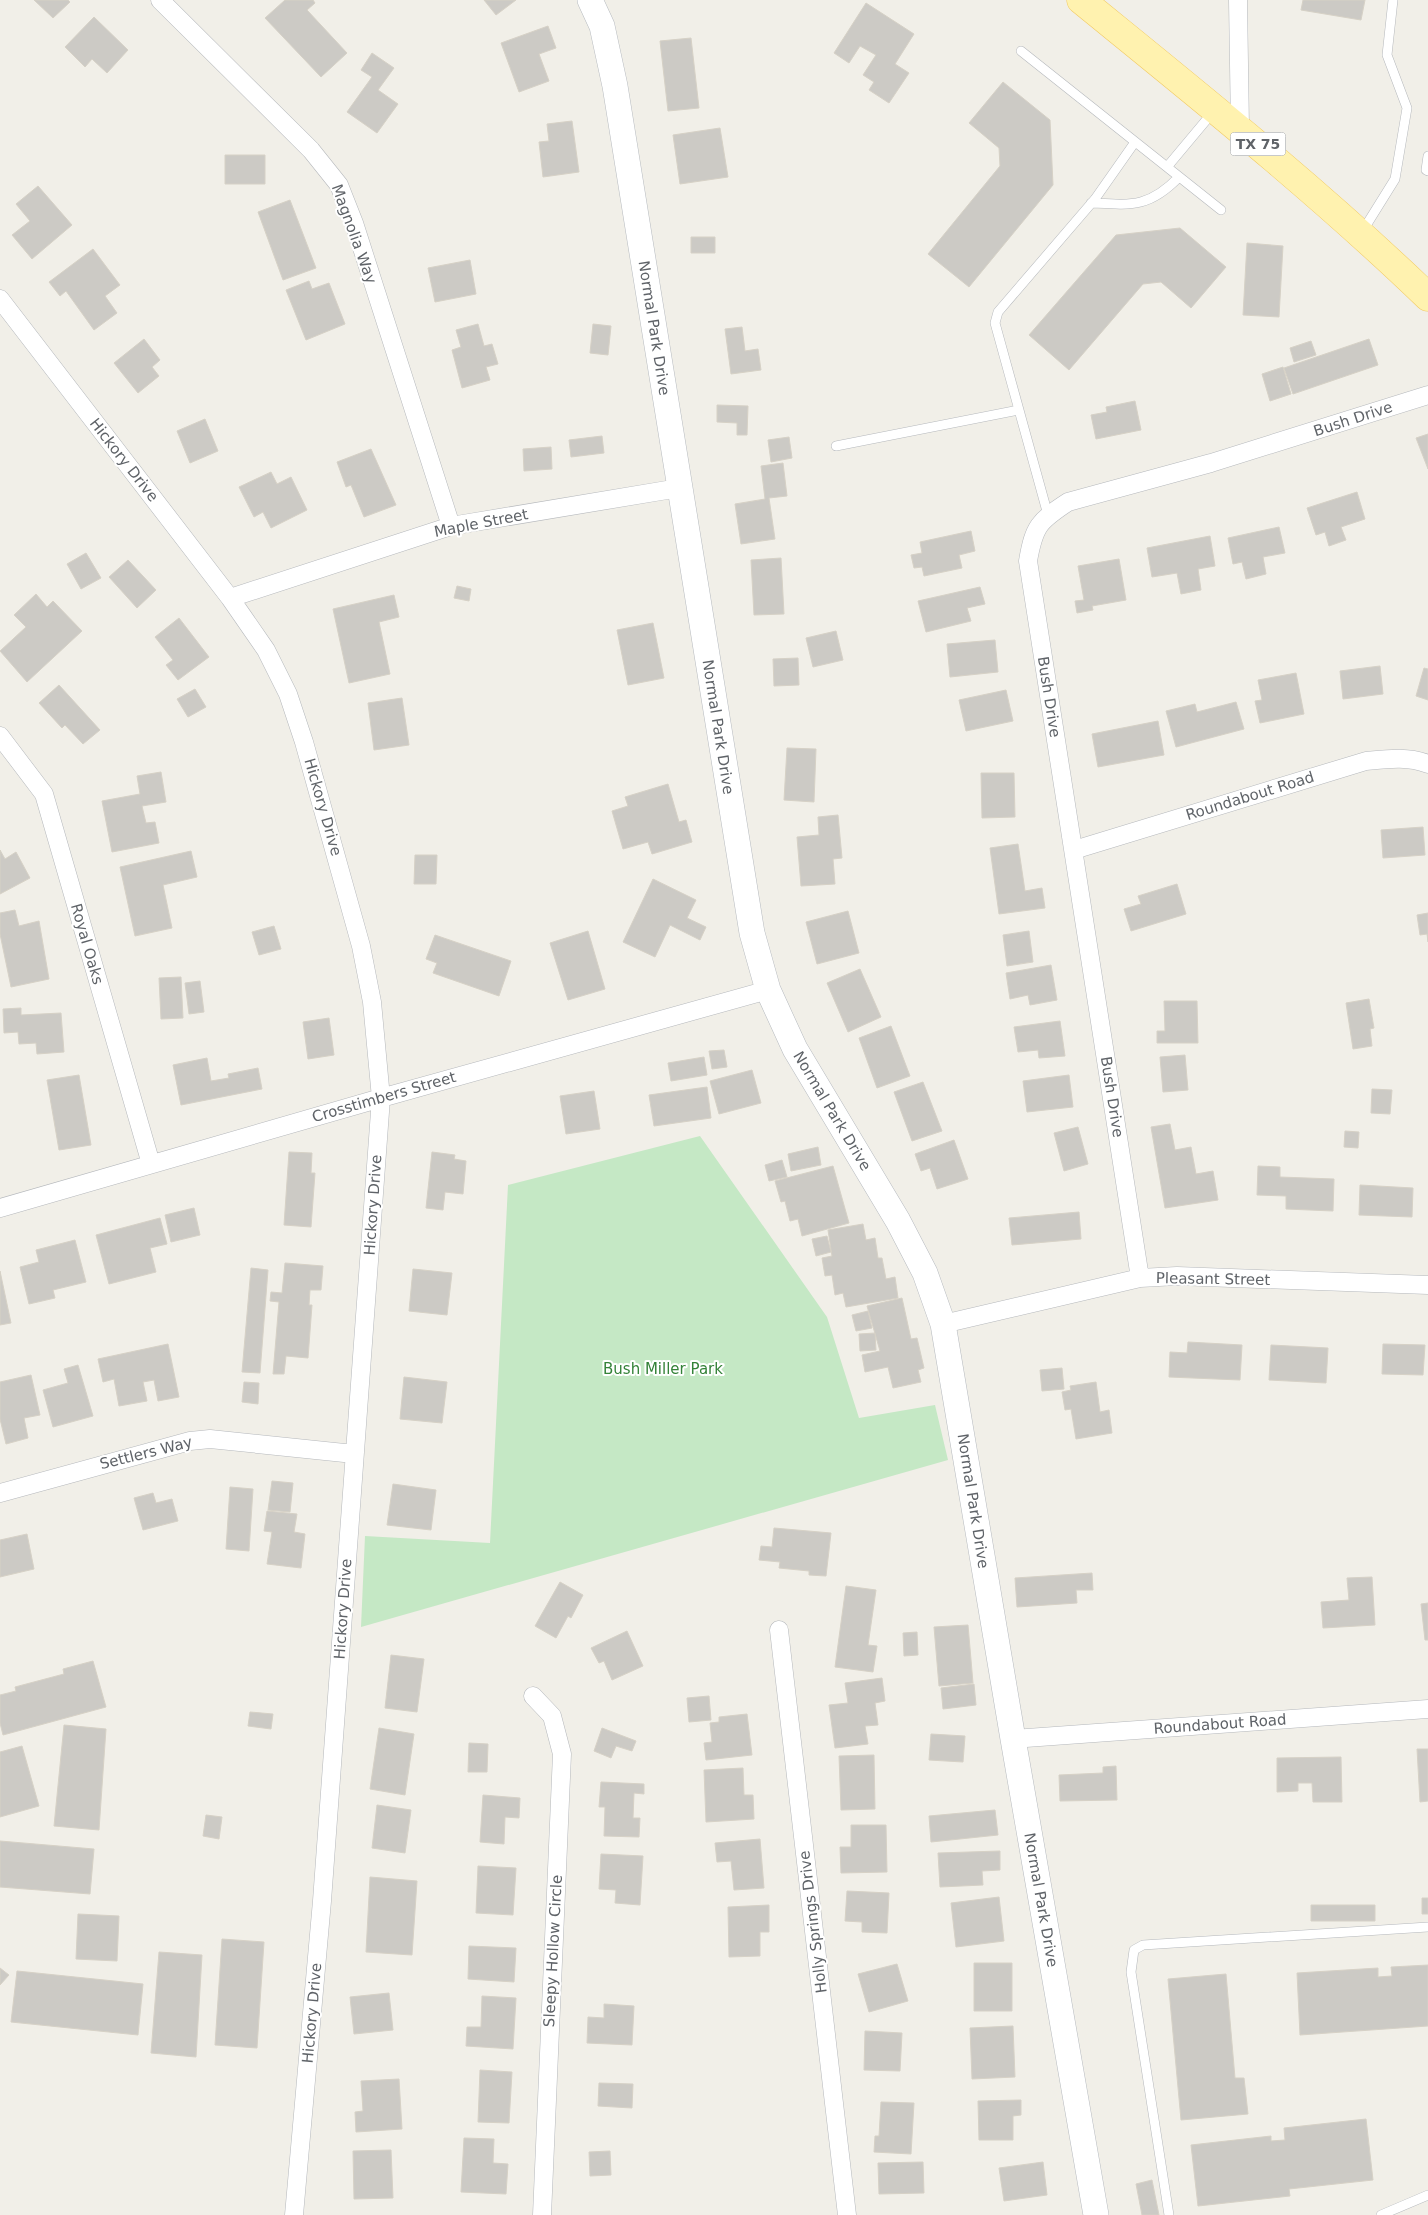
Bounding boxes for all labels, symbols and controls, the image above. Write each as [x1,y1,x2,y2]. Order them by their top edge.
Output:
road number: TX 75 [1230,132,1286,156]
street label: Magnolia Way [328,182,380,286]
street label: Normal Park Drive [634,259,674,397]
street label: Bush Drive [1311,398,1395,440]
street label: Hickory Drive [86,415,162,505]
street label: Maple Street [432,505,530,541]
street label: Bush Drive [1034,655,1064,739]
street label: Normal Park Drive [698,658,738,796]
street label: Hickory Drive [300,756,346,858]
street label: Roundabout Road [1184,768,1316,824]
street label: Royal Oaks [67,901,107,987]
street label: Normal Park Drive [789,1048,875,1174]
street label: Bush Drive [1097,1055,1127,1139]
street label: Crosstimbers Street [310,1068,458,1126]
street label: Hickory Drive [361,1154,385,1256]
street label: Pleasant Street [1156,1269,1270,1289]
park label: Bush Miller Park [603,1360,723,1378]
street label: Normal Park Drive [953,1432,993,1570]
street label: Settlers Way [98,1433,194,1473]
street label: Hickory Drive [331,1558,355,1660]
street label: Roundabout Road [1153,1710,1287,1738]
street label: Normal Park Drive [1020,1831,1062,1969]
street label: Holly Springs Drive [795,1850,831,1994]
street label: Sleepy Hollow Circle [540,1874,566,2028]
street label: Hickory Drive [299,1962,325,2064]

